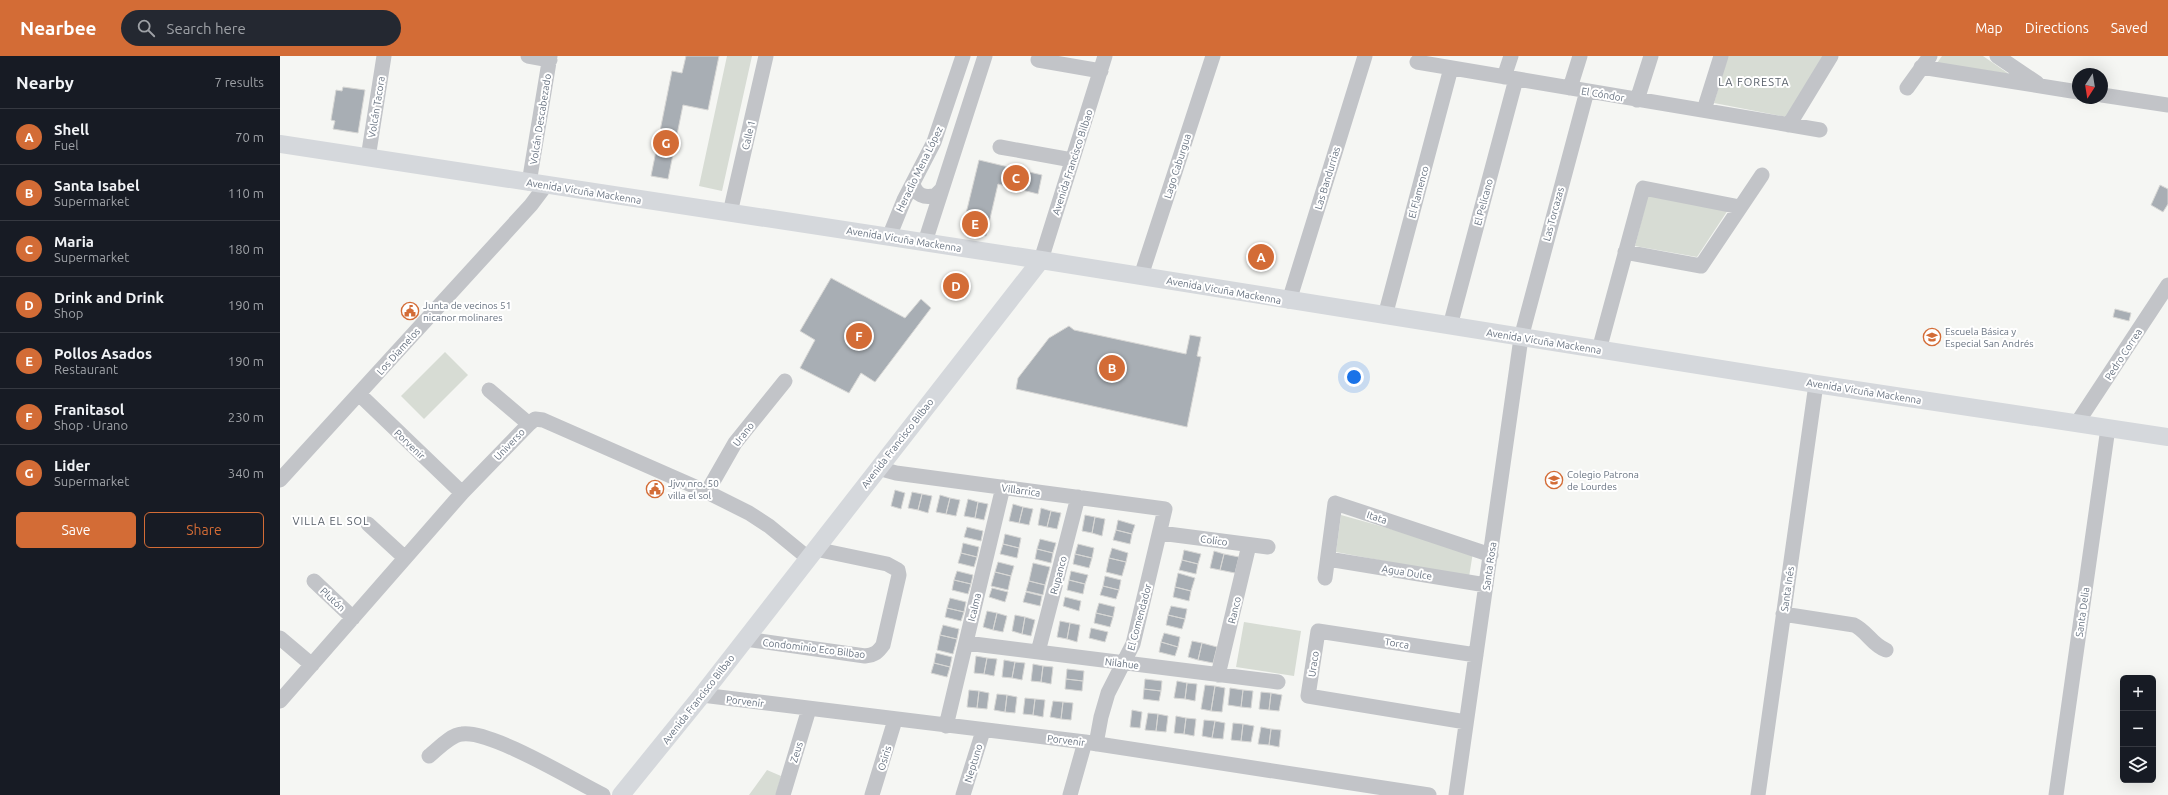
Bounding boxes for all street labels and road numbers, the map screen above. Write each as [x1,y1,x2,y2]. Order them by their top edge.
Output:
street label: Volcán Descabezado [528,73,553,165]
street label: Volcán Tacora [366,76,387,139]
street label: El Cóndor [1580,85,1626,104]
street label: Avenida Francisco Bilbao [1050,108,1095,216]
street label: Calle 1 [740,119,757,151]
street label: Heraclio Mena López [894,124,945,214]
street label: Lago Caburgua [1162,132,1193,200]
street label: Las Bandurrias [1313,145,1342,211]
street label: El Flamenco [1406,165,1431,220]
street label: Avenida Vicuña Mackenna [526,177,642,206]
street label: El Pelícano [1472,177,1495,227]
street label: Las Torcazas [1541,186,1566,242]
street label: Avenida Vicuña Mackenna [846,225,962,254]
street label: Avenida Vicuña Mackenna [1166,275,1282,306]
street label: Los Diamelos [374,326,422,377]
street label: Pedro Correa [2103,326,2144,382]
street label: Avenida Vicuña Mackenna [1486,327,1602,356]
street label: Avenida Vicuña Mackenna [1806,377,1922,406]
street label: Avenida Francisco Bilbao [859,396,936,490]
street label: Urano [731,420,756,448]
street label: Universo [492,426,527,462]
street label: Porvenir [392,427,427,462]
street label: Villarrica [1001,482,1041,499]
street label: Itata [1365,509,1388,526]
street label: Colico [1200,533,1228,548]
street label: Santa Rosa [1481,541,1498,591]
street label: Rupanco [1048,555,1069,595]
street label: Agua Dulce [1381,563,1433,582]
street label: Santa Inés [1779,566,1796,612]
street label: El Comendador [1125,582,1154,652]
street label: Plutón [318,585,347,614]
street label: Santa Delia [2074,586,2091,638]
street label: Icalma [966,592,983,622]
street label: Ranco [1226,595,1243,625]
street label: Torca [1384,636,1410,651]
street label: Condominio Eco Bilbao [762,637,866,660]
street label: Uraco [1306,650,1321,678]
street label: Avenida Francisco Bilbao [660,652,737,746]
street label: Nilahue [1104,656,1140,671]
street label: Porvenir [725,694,765,709]
street label: Porvenir [1046,733,1086,748]
street label: Zeus [788,740,805,764]
street label: Neptuno [962,742,985,784]
street label: Osiris [876,745,893,772]

